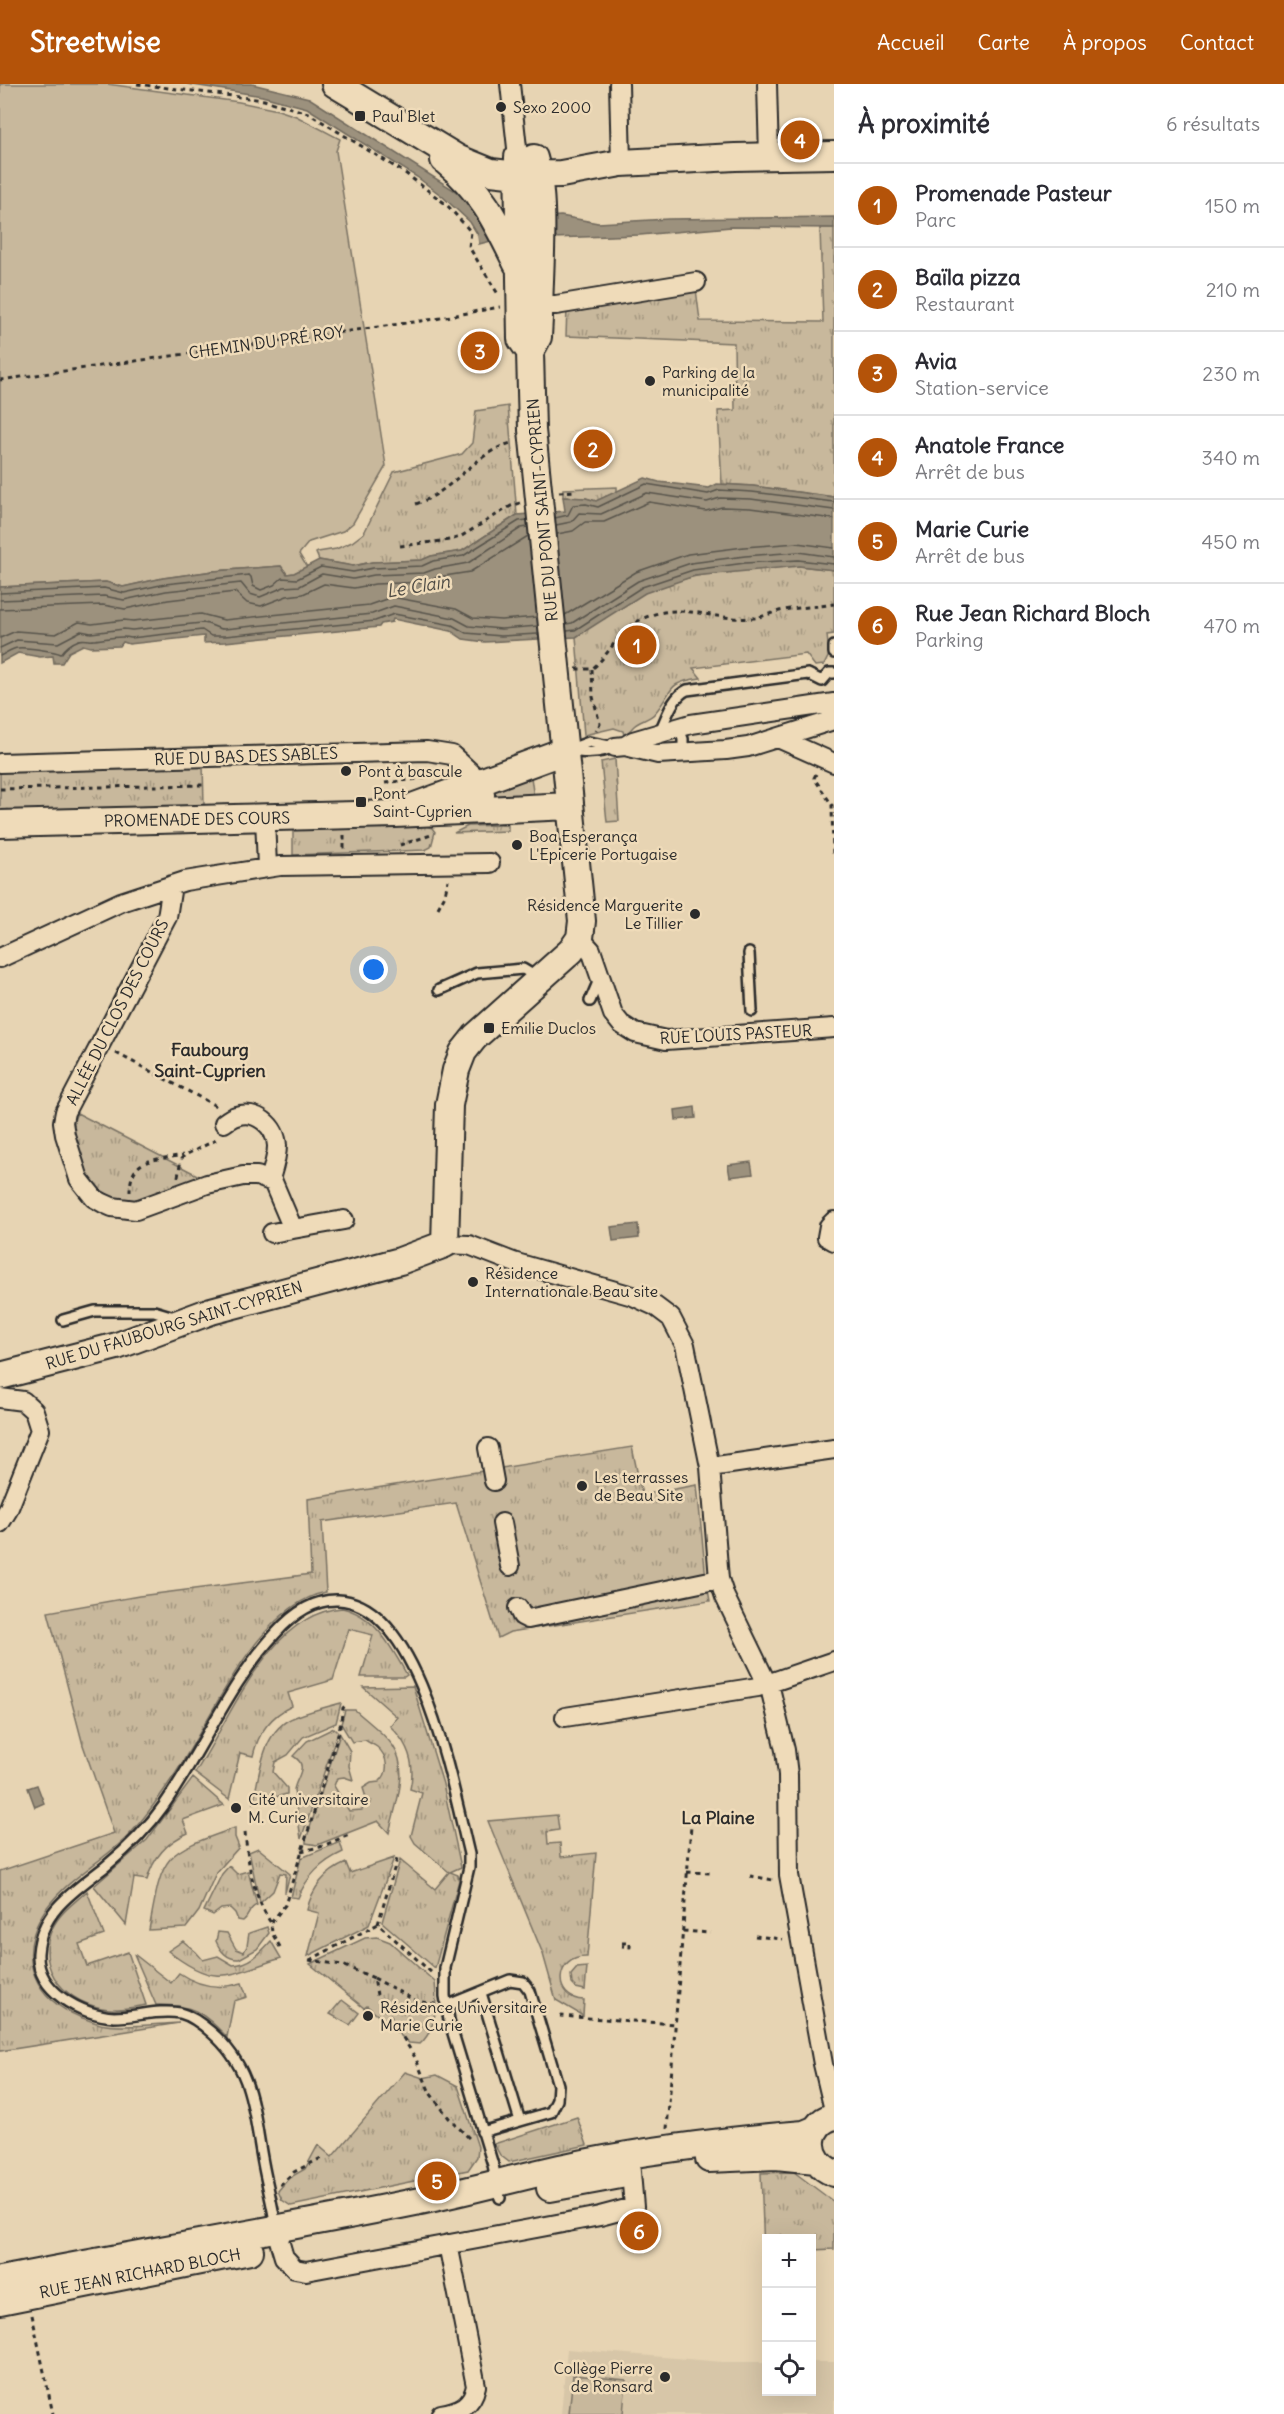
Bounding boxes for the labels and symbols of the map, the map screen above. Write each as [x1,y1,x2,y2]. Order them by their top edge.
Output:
place label: Sexo 2000 [513,97,591,117]
marker: Sexo 2000 [494,100,508,114]
place label: Paul Blet [372,106,436,126]
marker: Paul Blet [353,109,367,123]
pin: 4 [780,118,820,162]
street label: CHEMIN DU PRÉ ROY [187,321,345,363]
pin: 3 [460,328,500,374]
place label: Parking de la municipalité [662,362,755,400]
marker: Parking de la municipalité [643,374,657,388]
street label: RUE DU PONT SAINT-CYPRIEN [522,398,562,622]
pin: 2 [574,426,612,472]
water label: Le Clain [385,570,452,602]
pin: 1 [618,622,656,668]
street label: RUE DU BAS DES SABLES [154,743,338,769]
place label: Pont à bascule [358,761,462,781]
marker: Pont à bascule [339,764,353,778]
place label: Pont Saint-Cyprien [373,783,472,821]
marker: Pont Saint-Cyprien [354,795,368,809]
street label: PROMENADE DES COURS [104,807,290,831]
place label: Boa Esperança L'Epicerie Portugaise [529,826,677,864]
marker: Boa Esperança L'Epicerie Portugaise [510,838,524,852]
place label: Résidence Marguerite Le Tillier [527,895,683,933]
marker: Résidence Marguerite Le Tillier [688,907,702,921]
street label: ALLÉE DU CLOS DES COURS [61,916,173,1108]
your location [359,955,388,984]
place label: Emilie Duclos [501,1018,596,1038]
street label: RUE LOUIS PASTEUR [659,1020,813,1048]
marker: Emilie Duclos [482,1021,496,1035]
district label: Faubourg Saint-Cyprien [154,1038,266,1082]
place label: Résidence Internationale Beau site [485,1263,658,1301]
marker: Résidence Internationale Beau site [466,1275,480,1289]
street label: RUE DU FAUBOURG SAINT-CYPRIEN [43,1276,305,1374]
place label: Les terrasses de Beau Site [594,1467,688,1505]
marker: Les terrasses de Beau Site [575,1479,589,1493]
place label: Cité universitaire M. Curie [248,1789,369,1827]
marker: Cité universitaire M. Curie [229,1801,243,1815]
district label: La Plaine [681,1806,755,1829]
place label: Résidence Universitaire Marie Curie [380,1997,547,2035]
marker: Résidence Universitaire Marie Curie [361,2009,375,2023]
pin: 5 [418,2158,456,2204]
pin: 6 [620,2208,658,2254]
street label: RUE JEAN RICHARD BLOCH [38,2244,242,2302]
place label: Collège Pierre de Ronsard [553,2358,653,2396]
marker: Collège Pierre de Ronsard [658,2370,672,2384]

